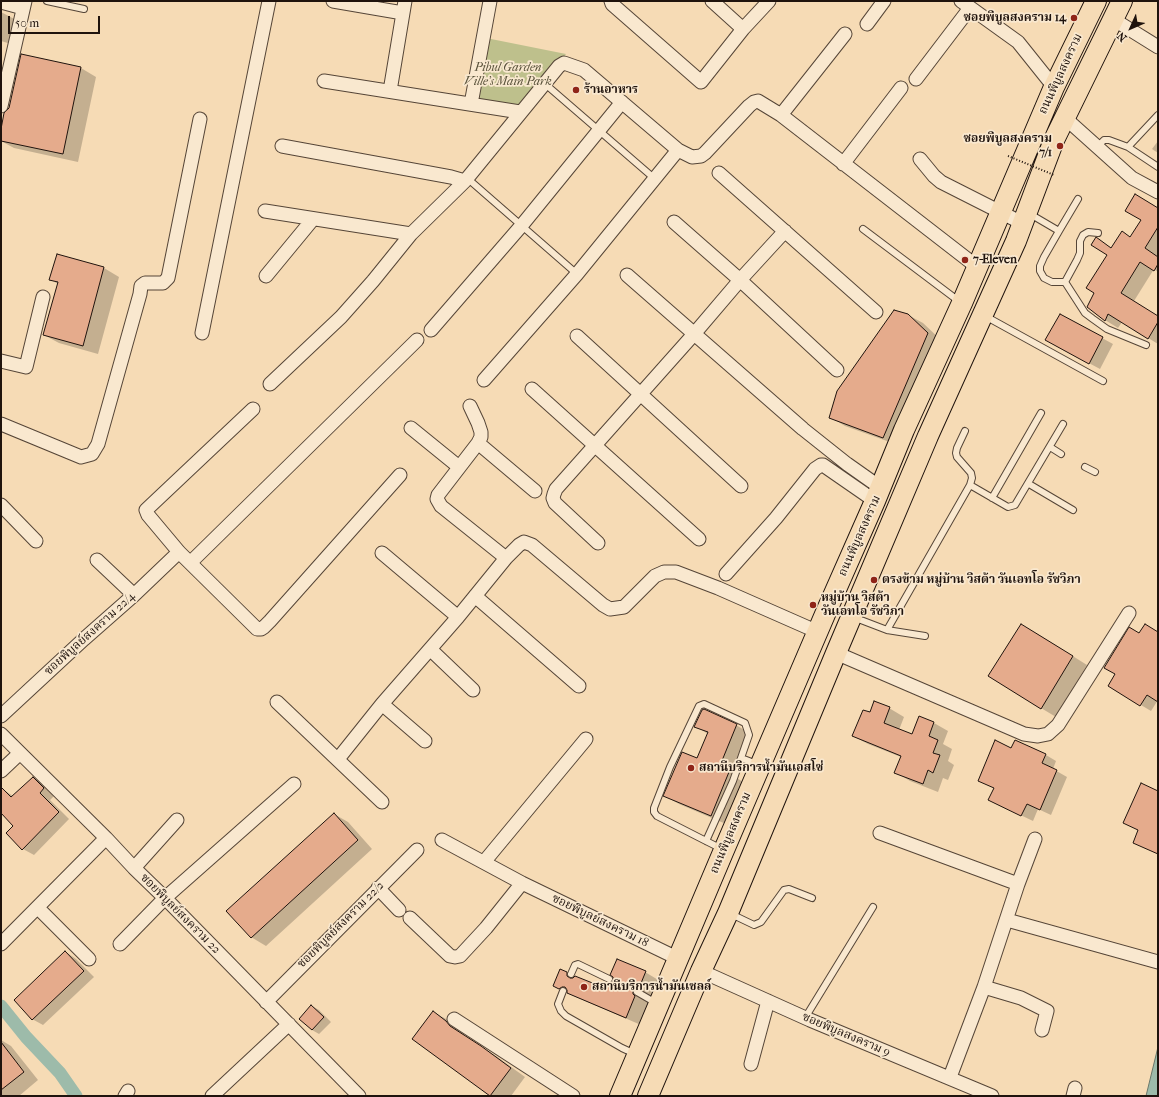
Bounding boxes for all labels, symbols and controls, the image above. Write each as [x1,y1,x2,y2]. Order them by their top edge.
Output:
scale bar [10,8,102,34]
north arrow [1111,8,1151,48]
place label: ซอยพิบูลสงคราม 14 [964,11,1066,25]
marker: ซอยพิบูลสงคราม 14 [1069,13,1079,23]
text: 50 m [15,16,39,30]
text: N [1115,29,1130,44]
street label: ถนนพิบูลสงคราม [1036,31,1086,117]
park label: Pibul Garden Ville's Main Park [464,61,552,89]
place label: ร้านอาหาร [584,83,638,97]
marker: ร้านอาหาร [571,85,581,95]
place label: ซอยพิบูลสงคราม 7/1 [964,132,1052,160]
marker: ซอยพิบูลสงคราม 7/1 [1055,141,1065,151]
place label: 7-Eleven [973,253,1017,267]
marker: 7-Eleven [960,255,970,265]
street label: ถนนพิบูลสงคราม [836,493,884,579]
place label: ตรงข้าม หมู่บ้าน วิสต้า วันเอทโอ รัชวิภา [882,573,1081,587]
marker: ตรงข้าม หมู่บ้าน วิสต้า วันเอทโอ รัชวิภา [869,575,879,585]
street label: ซอยพิบูลย์สงคราม 22/4 [42,589,138,679]
place label: หมู่บ้าน วิสต้า วันเอทโอ รัชวิภา [821,591,904,619]
marker: หมู่บ้าน วิสต้า วันเอทโอ รัชวิภา [808,600,818,610]
place label: สถานีบริการน้ำมันเอสโซ่ [699,761,823,775]
marker: สถานีบริการน้ำมันเอสโซ่ [686,763,696,773]
street label: ถนนพิบูลสงคราม [707,790,755,876]
street label: ซอยพิบูลย์สงคราม 22 [137,871,223,957]
street label: ซอยพิบูลย์สงคราม 22/2 [295,879,387,971]
street label: ซอยพิบูลย์สงคราม 18 [549,891,651,951]
place label: สถานีบริการน้ำมันเชลล์ [592,980,711,994]
marker: สถานีบริการน้ำมันเชลล์ [579,982,589,992]
street label: ซอยพิบูลสงคราม 9 [800,1010,892,1060]

